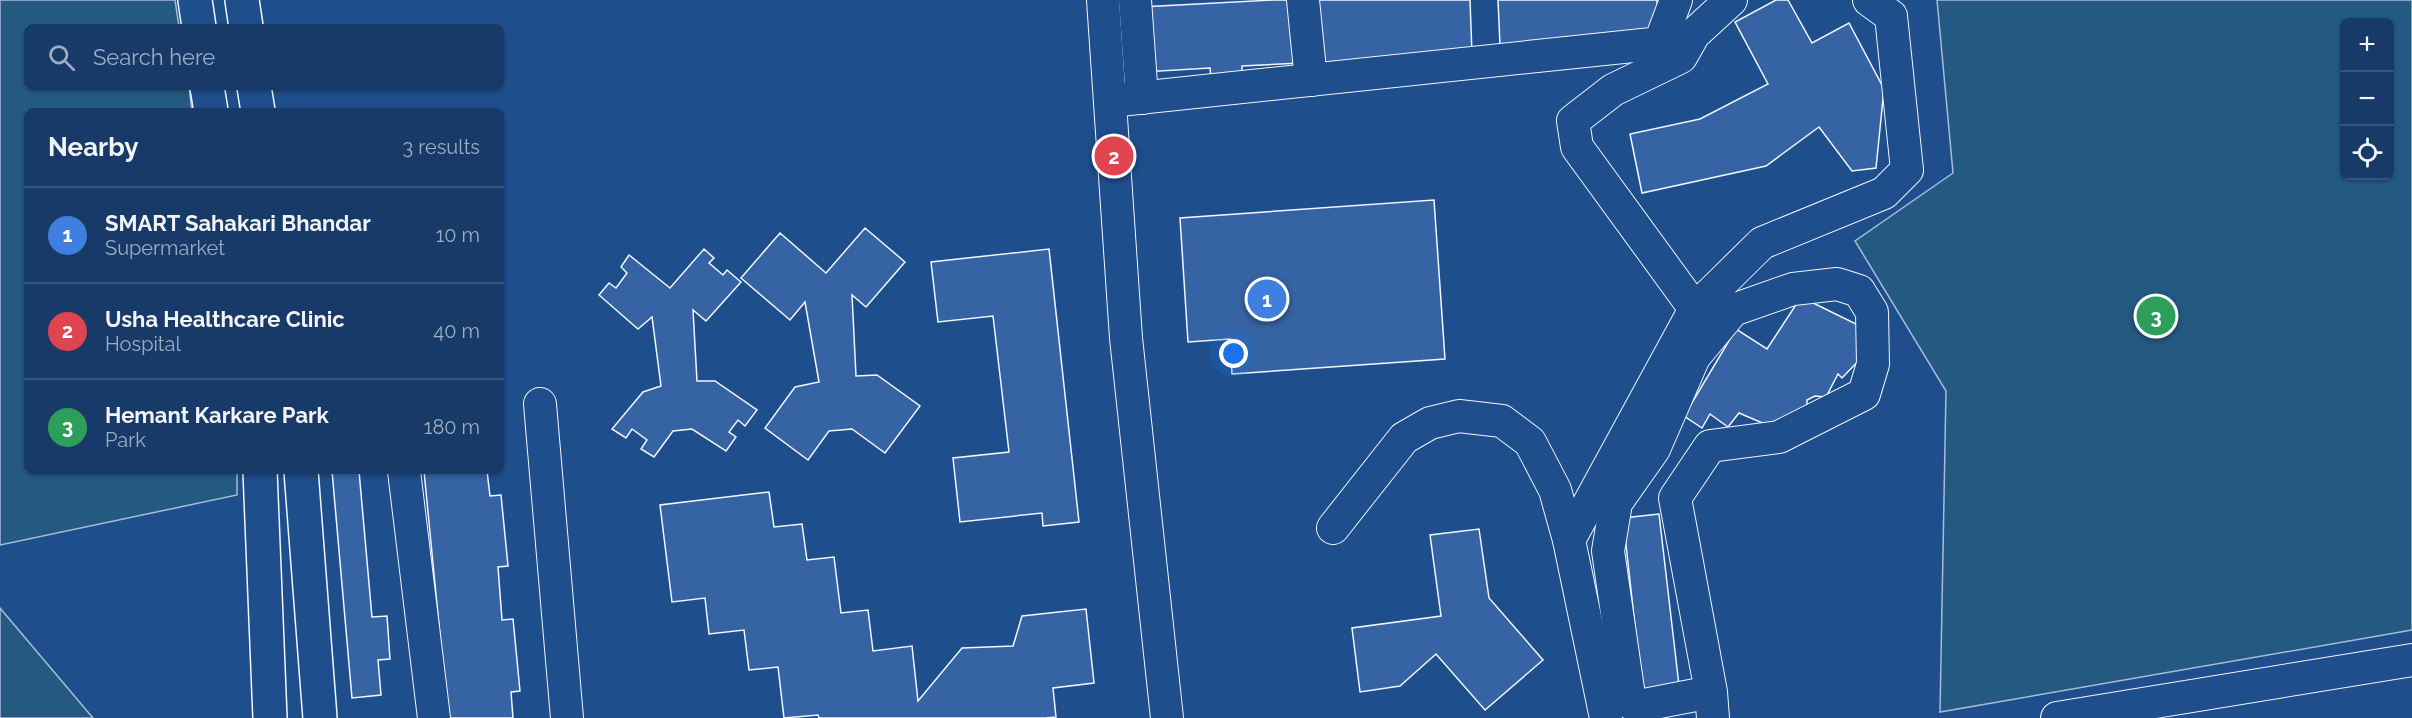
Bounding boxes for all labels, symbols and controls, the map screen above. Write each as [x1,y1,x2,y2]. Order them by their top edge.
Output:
map controls [2340,18,2394,180]
button: + [2340,18,2394,72]
search box [24,24,504,90]
icon: search [45,41,78,74]
text: Search here [93,44,215,70]
button: − [2340,72,2394,126]
button: locate [2340,126,2394,180]
text: Nearby [48,132,138,162]
pin: 2 [1094,134,1134,178]
text: 3 results [402,135,480,159]
text: SMART Sahakari Bhandar [105,210,371,236]
text: 1 [63,223,72,247]
text: 10 m [436,223,480,247]
text: Supermarket [105,236,225,260]
pin: 1 [1248,276,1286,322]
pin: 3 [2136,294,2176,338]
text: Usha Healthcare Clinic [105,306,345,332]
text: 2 [62,319,73,343]
text: 40 m [433,319,480,343]
text: Hospital [105,332,181,356]
your location [1219,339,1248,368]
text: Hemant Karkare Park [105,402,329,428]
text: 3 [62,415,73,439]
text: 180 m [424,415,480,439]
text: Park [105,428,146,452]

